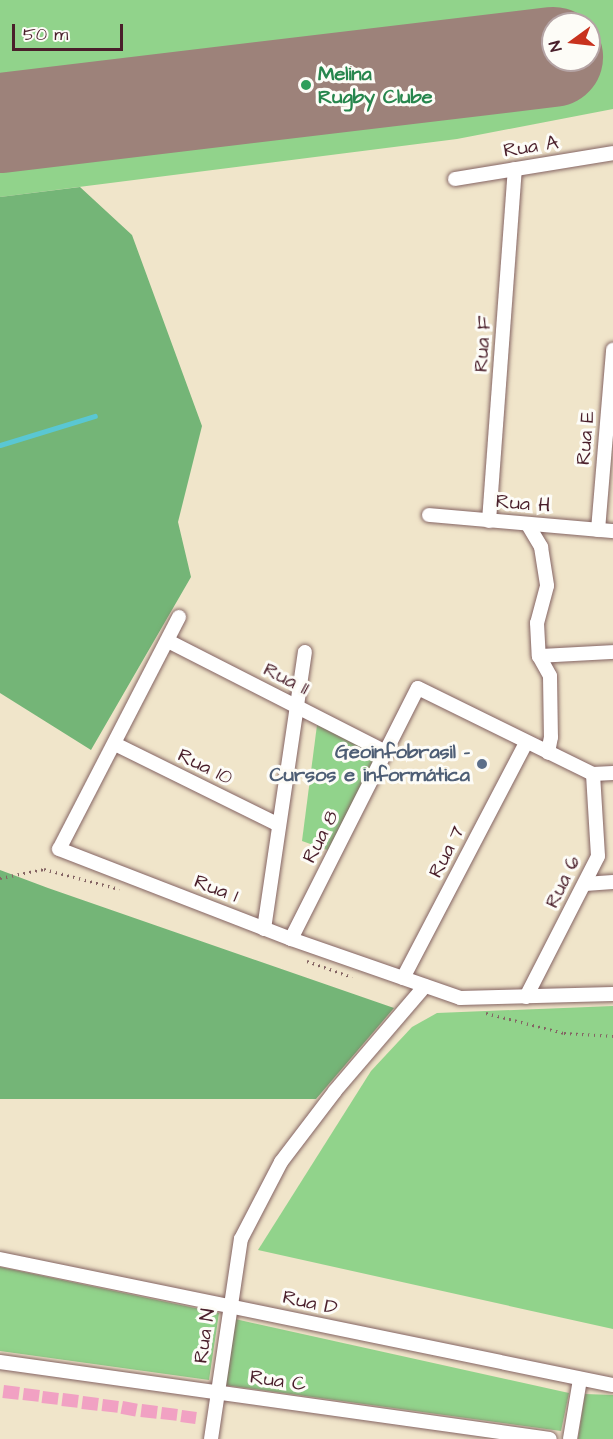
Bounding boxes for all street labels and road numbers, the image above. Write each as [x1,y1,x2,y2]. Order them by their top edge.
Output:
street label: Rua A [502,131,560,163]
street label: Rua F [469,315,497,373]
street label: Rua E [572,410,600,466]
street label: Rua H [495,490,551,518]
street label: Rua 11 [259,657,313,701]
street label: Rua 10 [174,744,236,790]
street label: Rua 8 [298,807,344,867]
street label: Rua 7 [424,822,470,882]
street label: Rua 6 [540,852,586,912]
street label: Rua 1 [191,870,241,908]
street label: Rua D [280,1285,340,1321]
street label: Rua N [189,1307,221,1365]
street label: Rua C [248,1365,308,1397]

